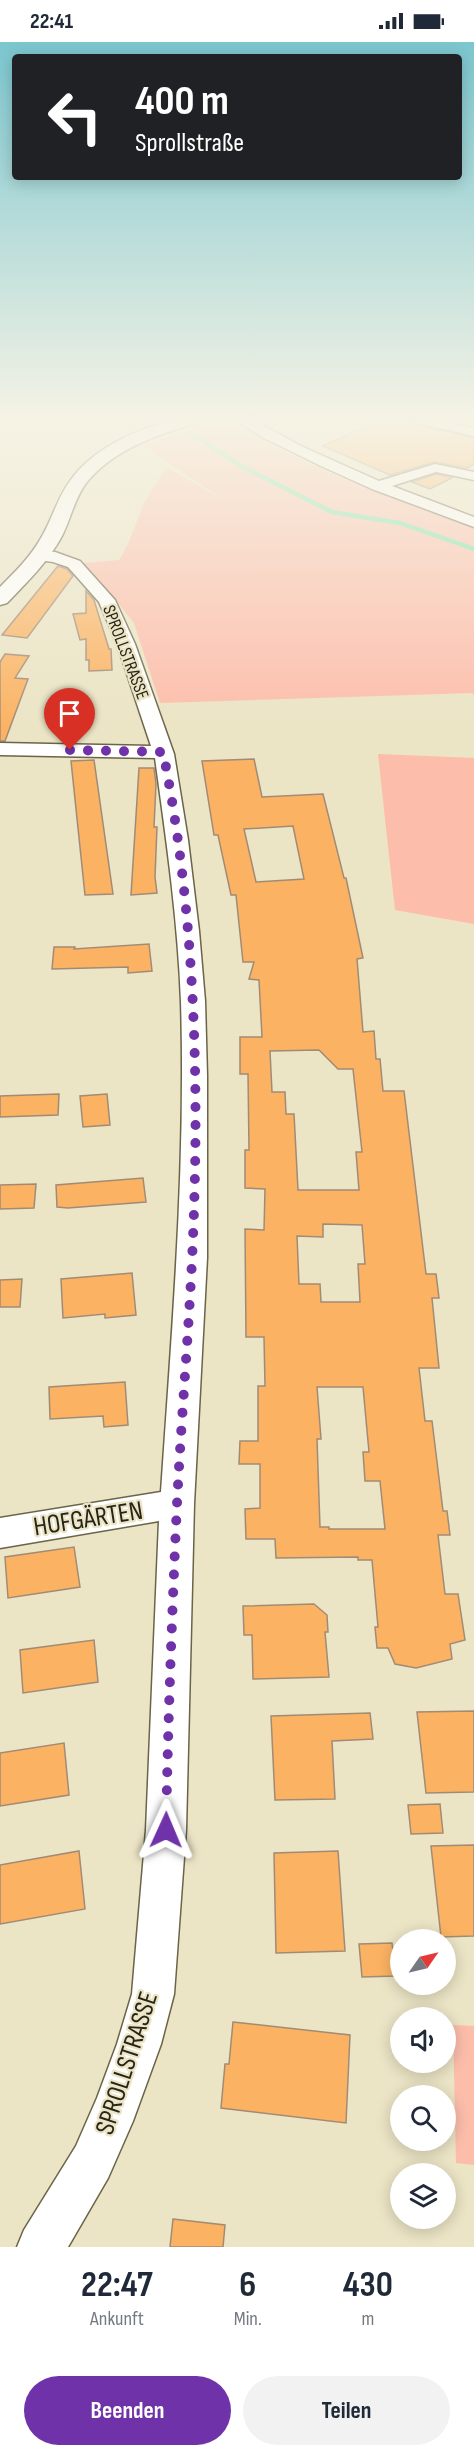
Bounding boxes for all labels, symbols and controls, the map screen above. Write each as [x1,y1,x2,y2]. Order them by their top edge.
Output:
text: 22:41 [30,8,73,35]
text: 400 m [135,76,229,127]
icon: left [36,78,114,156]
text: Sprollstraße [135,127,244,159]
street label: SPROLLSTRASSE [98,602,153,702]
pin [44,688,95,750]
icon: arrive [53,697,86,730]
street label: HOFGÄRTEN [31,1495,145,1543]
position arrow [134,1798,198,1862]
north arrow [390,1929,456,1995]
map controls [390,1929,456,2229]
street label: SPROLLSTRASSE [89,1988,165,2139]
button: sound [390,2007,456,2073]
button: search [390,2085,456,2151]
button: layers [390,2163,456,2229]
text: 22:47 [81,2264,153,2307]
text: 6 [239,2264,256,2307]
text: 430 [343,2264,393,2307]
text: Ankunft [90,2307,144,2331]
text: Min. [234,2307,262,2331]
text: m [361,2307,374,2331]
button: Beenden [24,2376,231,2445]
button: Teilen [243,2376,450,2445]

